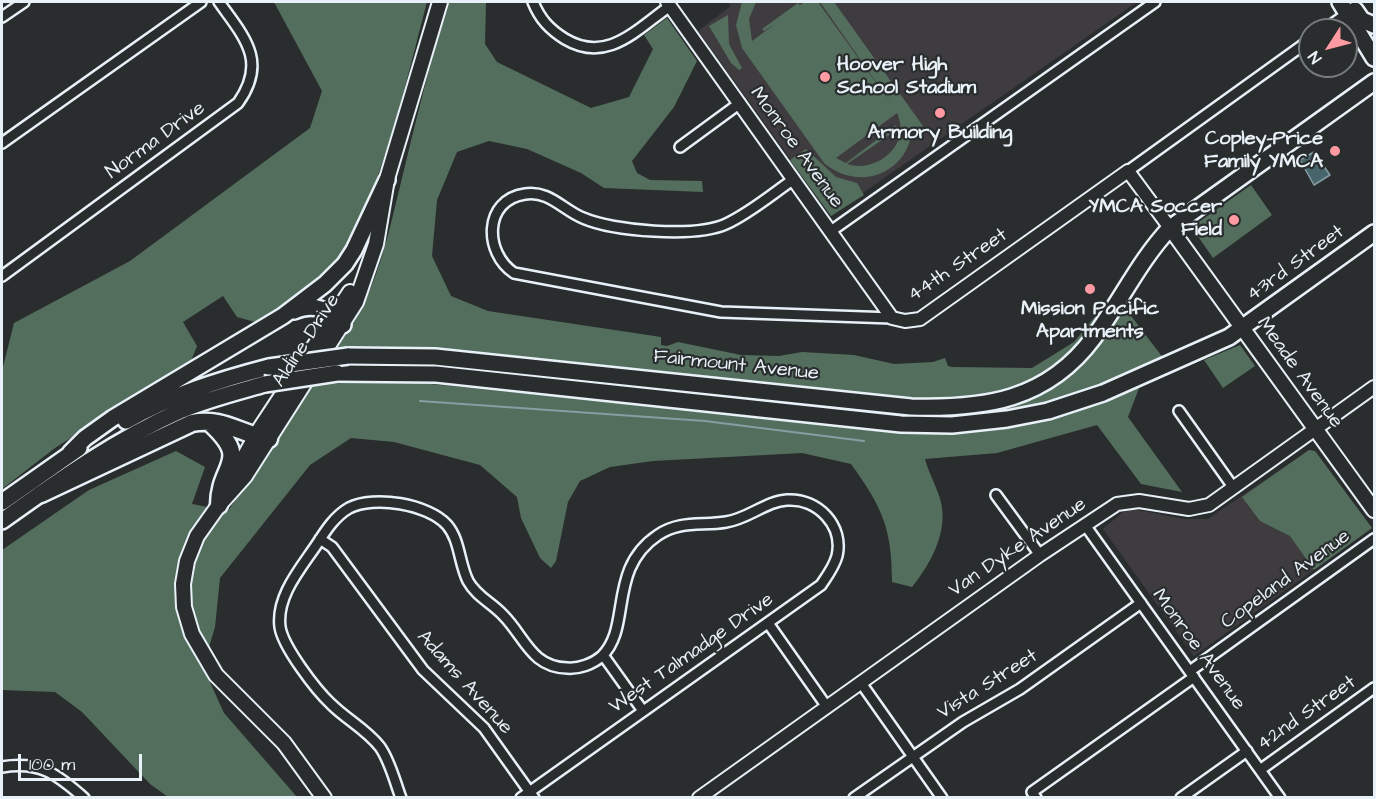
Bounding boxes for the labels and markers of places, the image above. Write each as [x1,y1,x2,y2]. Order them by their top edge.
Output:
place label: Hoover High School Stadium [837,54,976,101]
marker: Hoover High School Stadium [818,70,832,84]
marker: Armory Building [933,106,947,120]
place label: Armory Building [868,122,1012,146]
place label: Copley-Price Family YMCA [1204,128,1323,175]
marker: Copley-Price Family YMCA [1328,144,1342,158]
place label: YMCA Soccer Field [1089,196,1222,243]
marker: YMCA Soccer Field [1227,213,1241,227]
marker: Mission Pacific Apartments [1083,282,1097,296]
place label: Mission Pacific Apartments [1021,298,1159,345]

